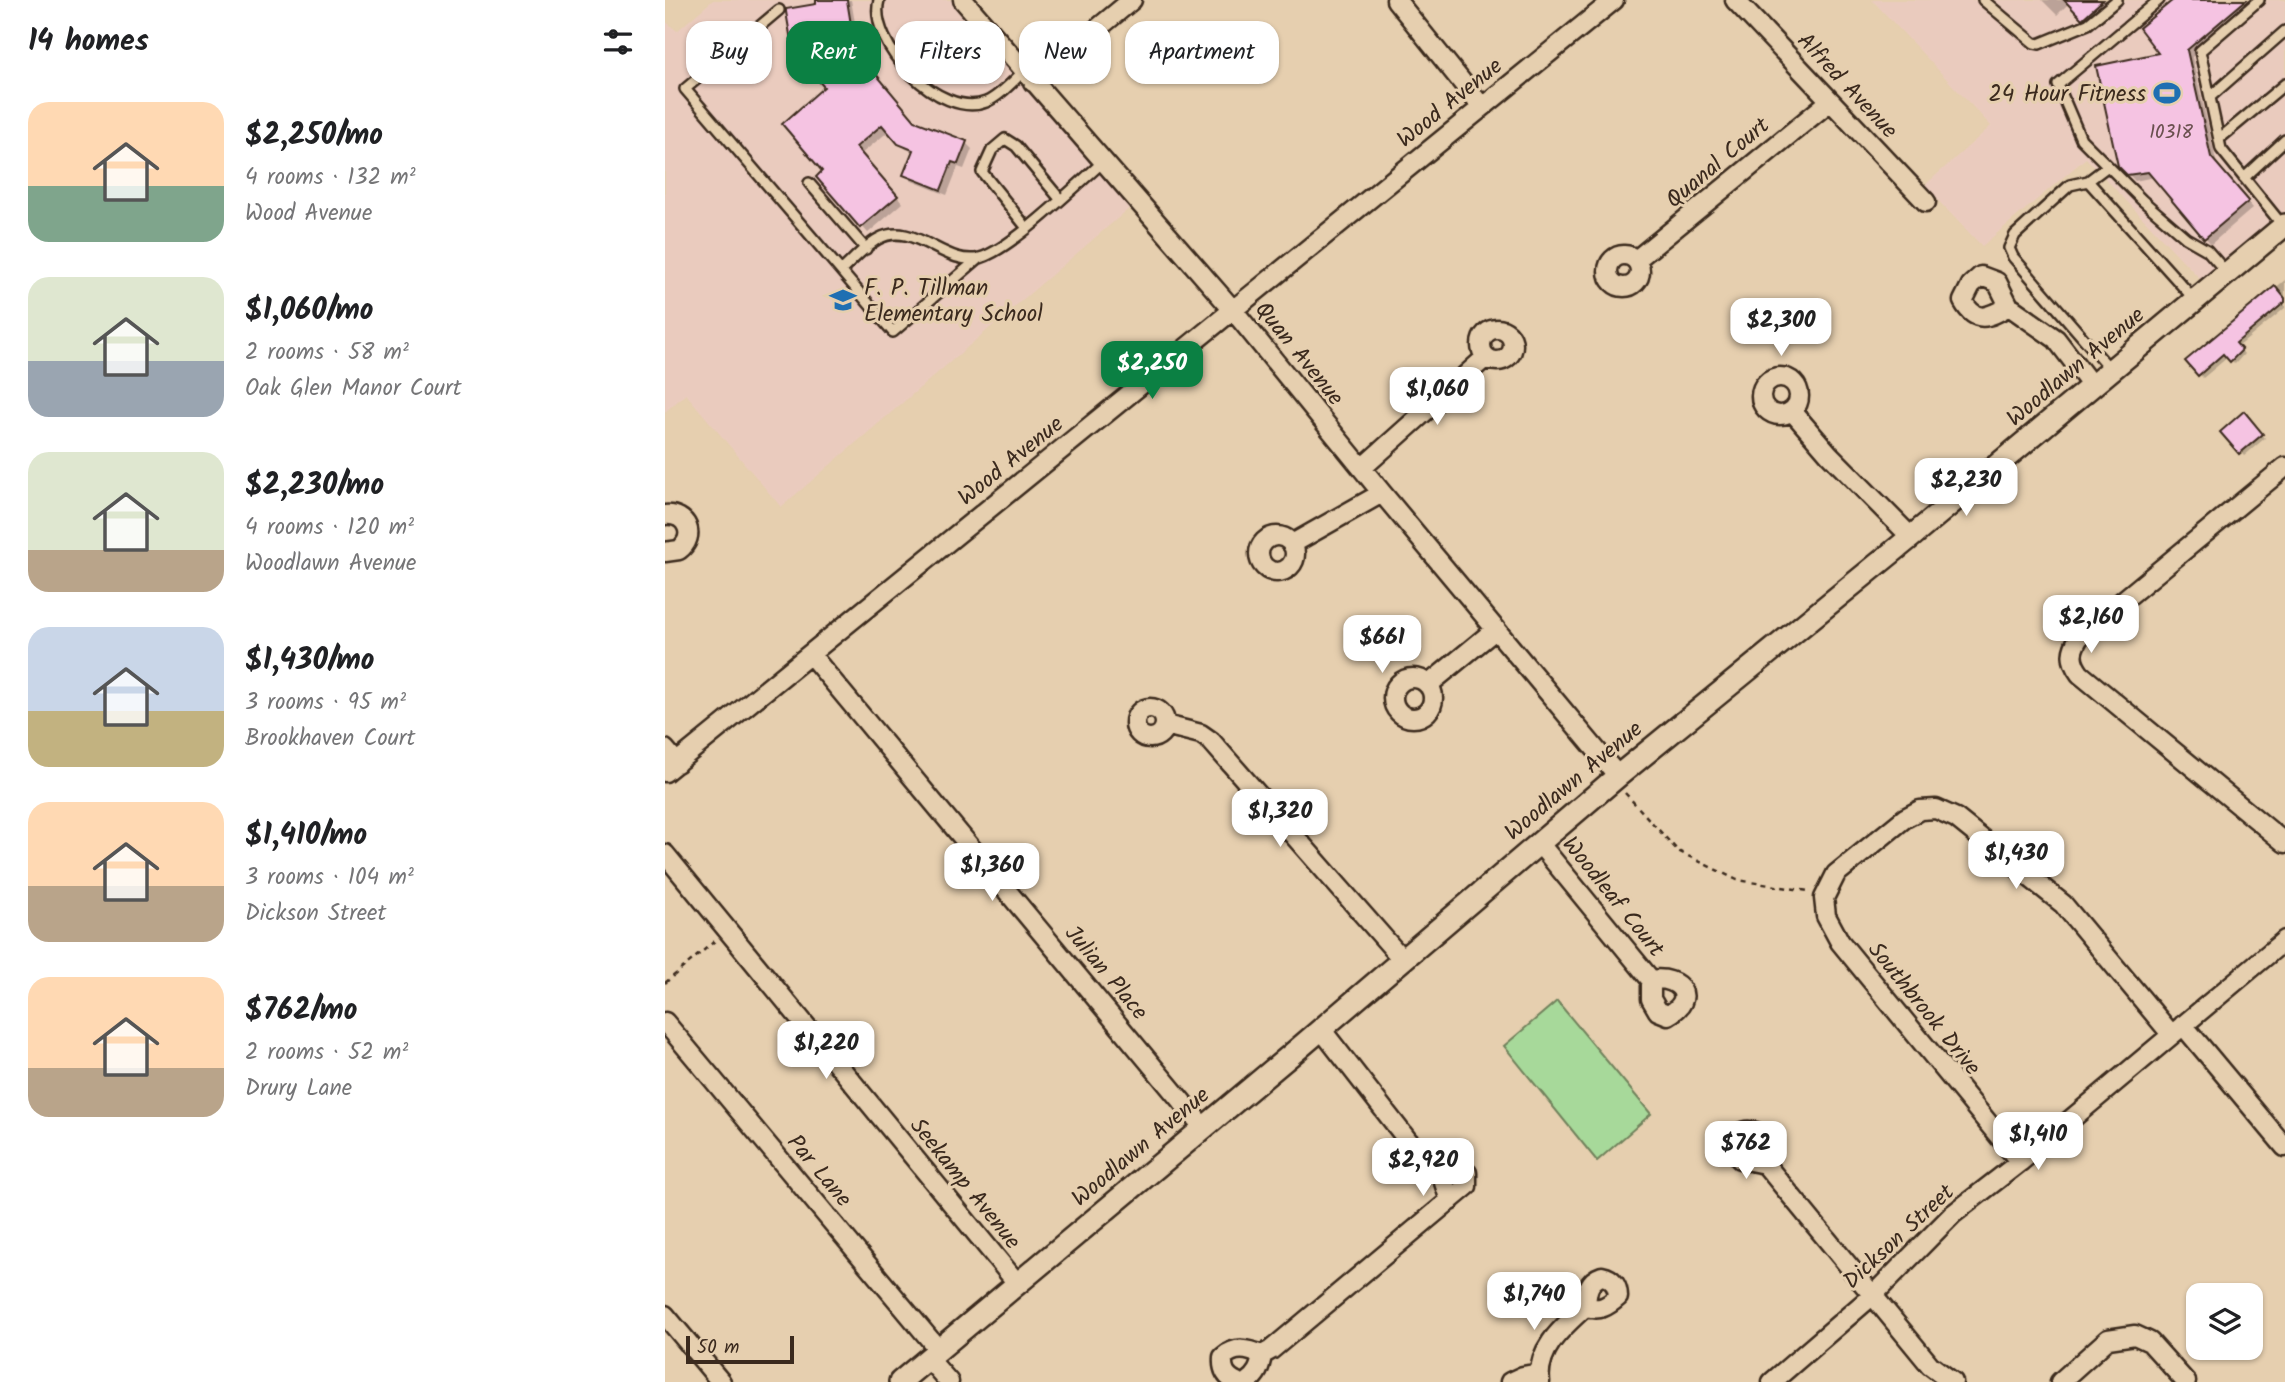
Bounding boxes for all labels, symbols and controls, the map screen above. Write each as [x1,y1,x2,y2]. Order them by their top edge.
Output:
text: 14 homes [28,18,149,66]
chip: Buy [686,21,772,84]
chip: Rent [786,21,881,84]
chip: Filters [895,21,1005,84]
chip: New [1019,21,1111,84]
chip: Apartment [1125,21,1279,84]
icon: filters [599,23,637,61]
street label: Alfred Avenue [1787,25,1906,148]
street label: Wood Avenue [1389,50,1511,158]
place label: 24 Hour Fitness [1988,77,2146,113]
sports icon: 24 Hour Fitness [2152,78,2182,108]
street label: Quanal Court [1658,108,1779,218]
text: $2,250/mo [245,112,383,160]
house number: 10318 [2149,118,2193,148]
icon: home [84,130,168,214]
text: 4 rooms · 132 m² [245,160,416,196]
text: Wood Avenue [245,196,372,232]
place label: F. P. Tillman Elementary School [864,271,1043,333]
school or university icon: F. P. Tillman Elementary School [828,285,858,315]
text: $1,060/mo [245,287,373,335]
street label: Quan Avenue [1245,294,1352,414]
pin: $2,300 [1724,298,1838,358]
street label: Woodlawn Avenue [1999,299,2154,436]
text: $2,300 [1746,303,1816,339]
icon: home [84,305,168,389]
text: 2 rooms · 58 m² [245,335,409,371]
pin: $2,250 [1095,342,1209,401]
text: $2,250 [1117,346,1187,382]
pin: $1,060 [1380,368,1494,427]
text: Oak Glen Manor Court [245,371,462,407]
text: $1,060 [1406,372,1468,408]
street label: Wood Avenue [950,408,1072,516]
pin: $2,230 [1909,458,2023,518]
text: $2,230/mo [245,462,384,510]
text: $2,230 [1931,463,2001,499]
icon: home [84,480,168,564]
text: 4 rooms · 120 m² [245,510,414,546]
text: Woodlawn Avenue [245,546,416,582]
pin: $2,160 [2034,596,2148,655]
text: $2,160 [2059,600,2123,636]
pin: $661 [1341,616,1423,675]
text: $661 [1359,620,1405,656]
text: $1,430/mo [245,637,375,685]
icon: home [84,655,168,739]
text: 3 rooms · 95 m² [245,685,406,721]
street label: Woodlawn Avenue [1497,713,1652,850]
text: Brookhaven Court [245,721,415,757]
pin: $1,320 [1223,790,1337,849]
text: $1,320 [1248,794,1312,830]
text: $1,410/mo [245,812,367,860]
street label: Woodleaf Court [1552,829,1673,966]
icon: home [84,830,168,914]
pin: $1,430 [1959,832,2073,891]
text: $1,430 [1984,836,2048,872]
pin: $1,360 [935,844,1049,903]
text: $1,360 [960,848,1024,884]
text: 3 rooms · 104 m² [245,860,414,896]
text: Dickson Street [245,896,386,932]
street label: Julian Place [1055,918,1156,1029]
street label: Southbrook Drive [1858,934,1989,1084]
text: $762/mo [245,987,357,1035]
icon: home [84,1005,168,1089]
pin: $1,220 [769,1021,883,1081]
text: $1,220 [793,1026,859,1062]
text: 2 rooms · 52 m² [245,1035,408,1071]
text: Drury Lane [245,1071,352,1107]
street label: Woodlawn Avenue [1064,1079,1219,1216]
street label: Seekamp Avenue [900,1110,1029,1258]
pin: $1,410 [1981,1112,2095,1172]
text: $1,410 [2009,1117,2067,1153]
pin: $762 [1705,1122,1787,1181]
text: $762 [1721,1126,1771,1162]
street label: Par Lane [777,1127,860,1216]
pin: $2,920 [1366,1138,1480,1198]
text: $2,920 [1388,1143,1458,1179]
street label: Dickson Street [1835,1175,1964,1299]
pin: $1,740 [1477,1272,1591,1332]
text: $1,740 [1503,1277,1565,1313]
map controls [2186,1283,2263,1360]
button: layers [2186,1283,2263,1360]
scale bar [686,1333,795,1365]
text: 50 m [697,1333,739,1363]

